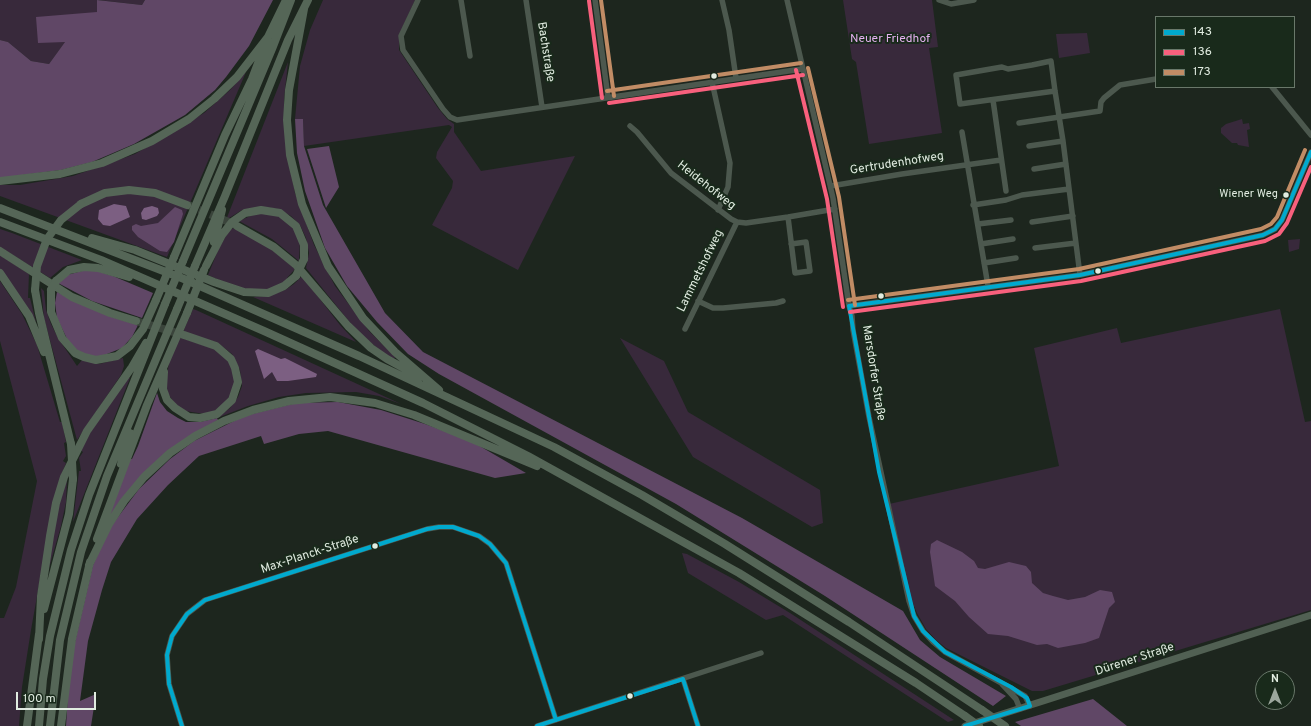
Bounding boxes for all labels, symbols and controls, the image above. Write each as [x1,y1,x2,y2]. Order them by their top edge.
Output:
legend [1155,16,1295,88]
street label: Bachstraße [533,21,557,83]
text: 143 [1193,24,1212,40]
park label: Neuer Friedhof [850,33,930,47]
text: 136 [1193,44,1212,60]
text: 173 [1193,64,1211,80]
unlabelled marker [709,71,719,81]
street label: Gertrudenhofweg [849,149,945,179]
street label: Heidehofweg [674,159,738,213]
place label: Wiener Weg [1219,188,1278,202]
marker: Wiener Weg [1281,190,1291,200]
street label: Lammetshofweg [675,227,727,315]
unlabelled marker [1093,266,1103,276]
unlabelled marker [876,291,886,301]
street label: Marsdorfer Straße [858,324,888,422]
street label: Max-Planck-Straße [259,532,361,578]
unlabelled marker [370,541,380,551]
street label: Dürener Straße [1094,641,1176,679]
north arrow [1255,670,1295,710]
text: N [1271,672,1279,686]
scale bar [18,684,98,710]
text: 100 m [23,691,56,707]
unlabelled marker [625,691,635,701]

